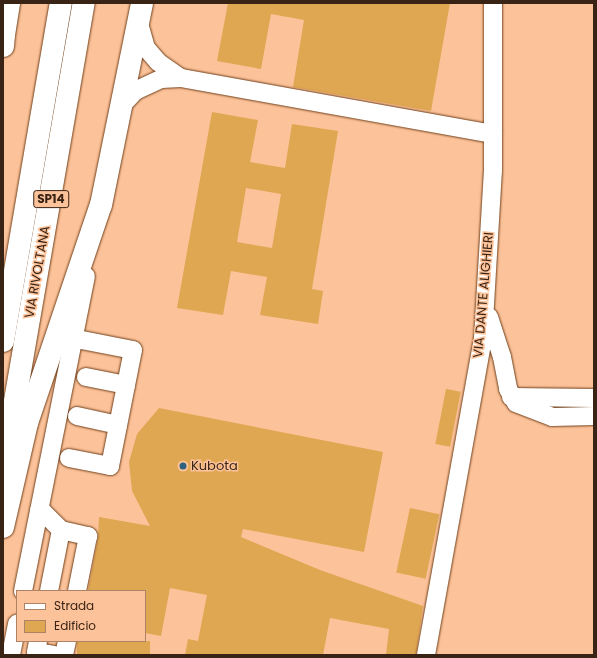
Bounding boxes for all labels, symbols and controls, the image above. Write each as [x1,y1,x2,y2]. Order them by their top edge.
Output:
road number: SP14 [33,189,69,209]
street label: VIA RIVOLTANA [22,225,54,319]
street label: VIA DANTE ALIGHIERI [471,231,497,359]
place label: Kubota [191,458,238,474]
marker: Kubota [178,461,188,471]
legend [16,590,146,642]
text: Strada [54,597,94,614]
text: Edificio [54,617,96,634]

